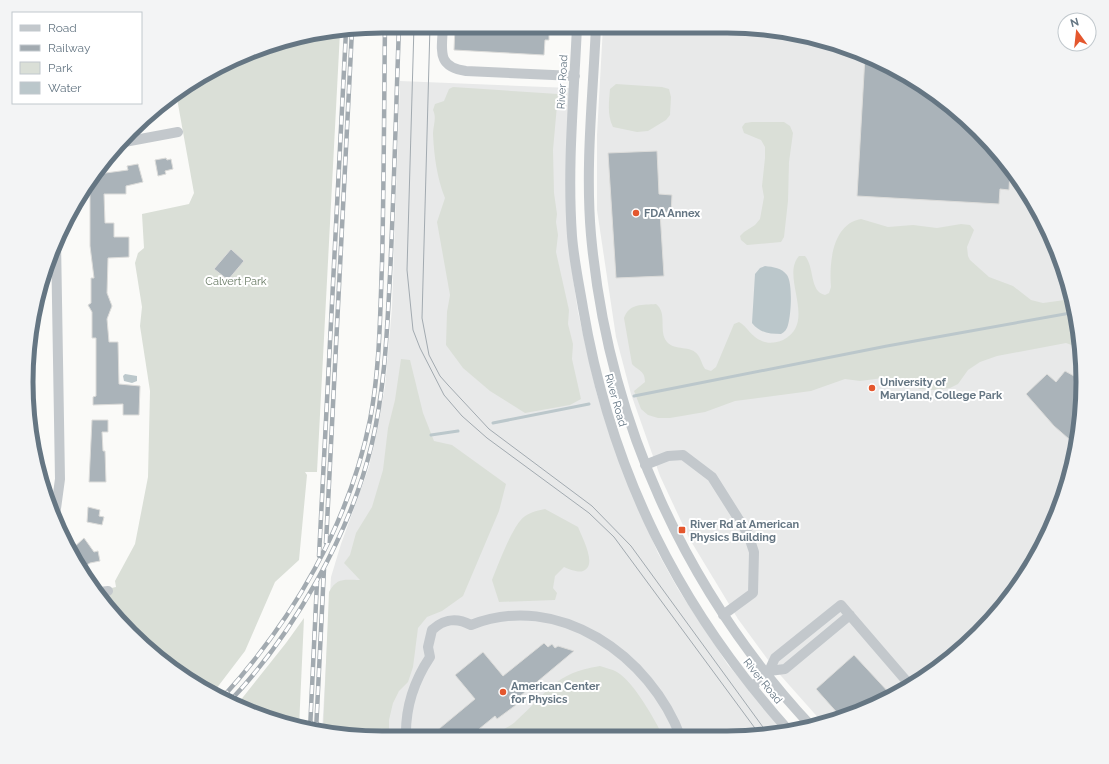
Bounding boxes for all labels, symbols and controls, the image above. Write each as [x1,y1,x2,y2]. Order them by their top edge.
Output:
legend [12,12,142,104]
north arrow [1057,12,1097,52]
text: N [1069,15,1080,30]
text: Road [48,21,77,35]
text: Railway [48,41,91,55]
street label: River Road [555,54,570,110]
text: Park [48,61,73,75]
text: Water [48,81,82,95]
place label: FDA Annex [644,207,700,220]
marker: FDA Annex [631,208,641,218]
park label: Calvert Park [205,275,267,288]
street label: River Road [602,372,629,428]
place label: University of Maryland, College Park [880,376,1003,402]
marker: University of Maryland, College Park [867,383,877,393]
place label: River Rd at American Physics Building [690,518,800,544]
marker: River Rd at American Physics Building [677,525,687,535]
street label: River Road [740,656,785,707]
place label: American Center for Physics [511,680,601,706]
marker: American Center for Physics [498,687,508,697]

